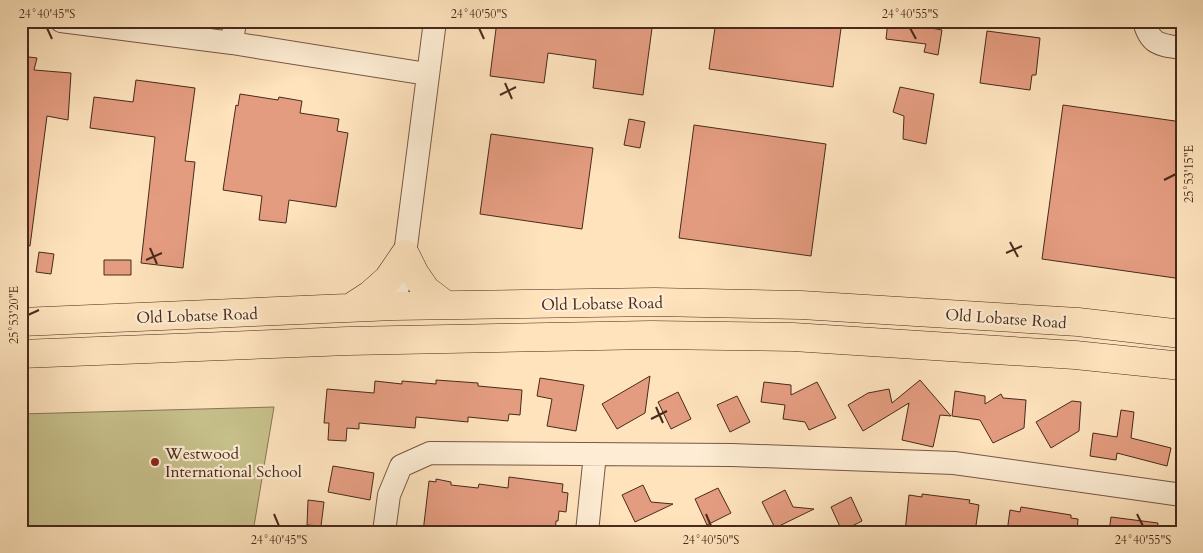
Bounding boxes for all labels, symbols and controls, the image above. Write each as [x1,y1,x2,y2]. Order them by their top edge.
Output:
text: 24°40'45"S [19,6,75,22]
text: 24°40'50"S [451,6,507,22]
text: 24°40'55"S [882,6,938,22]
text: 25°53'15"E [1181,145,1197,203]
text: 25°53'20"E [6,286,22,344]
street label: Old Lobatse Road [541,292,664,316]
street label: Old Lobatse Road [136,303,259,329]
street label: Old Lobatse Road [944,304,1068,334]
place label: Westwood International School [164,443,302,483]
marker: Westwood International School [149,456,161,468]
text: 24°40'45"S [251,532,307,548]
text: 24°40'50"S [683,532,739,548]
text: 24°40'55"S [1115,532,1171,548]

